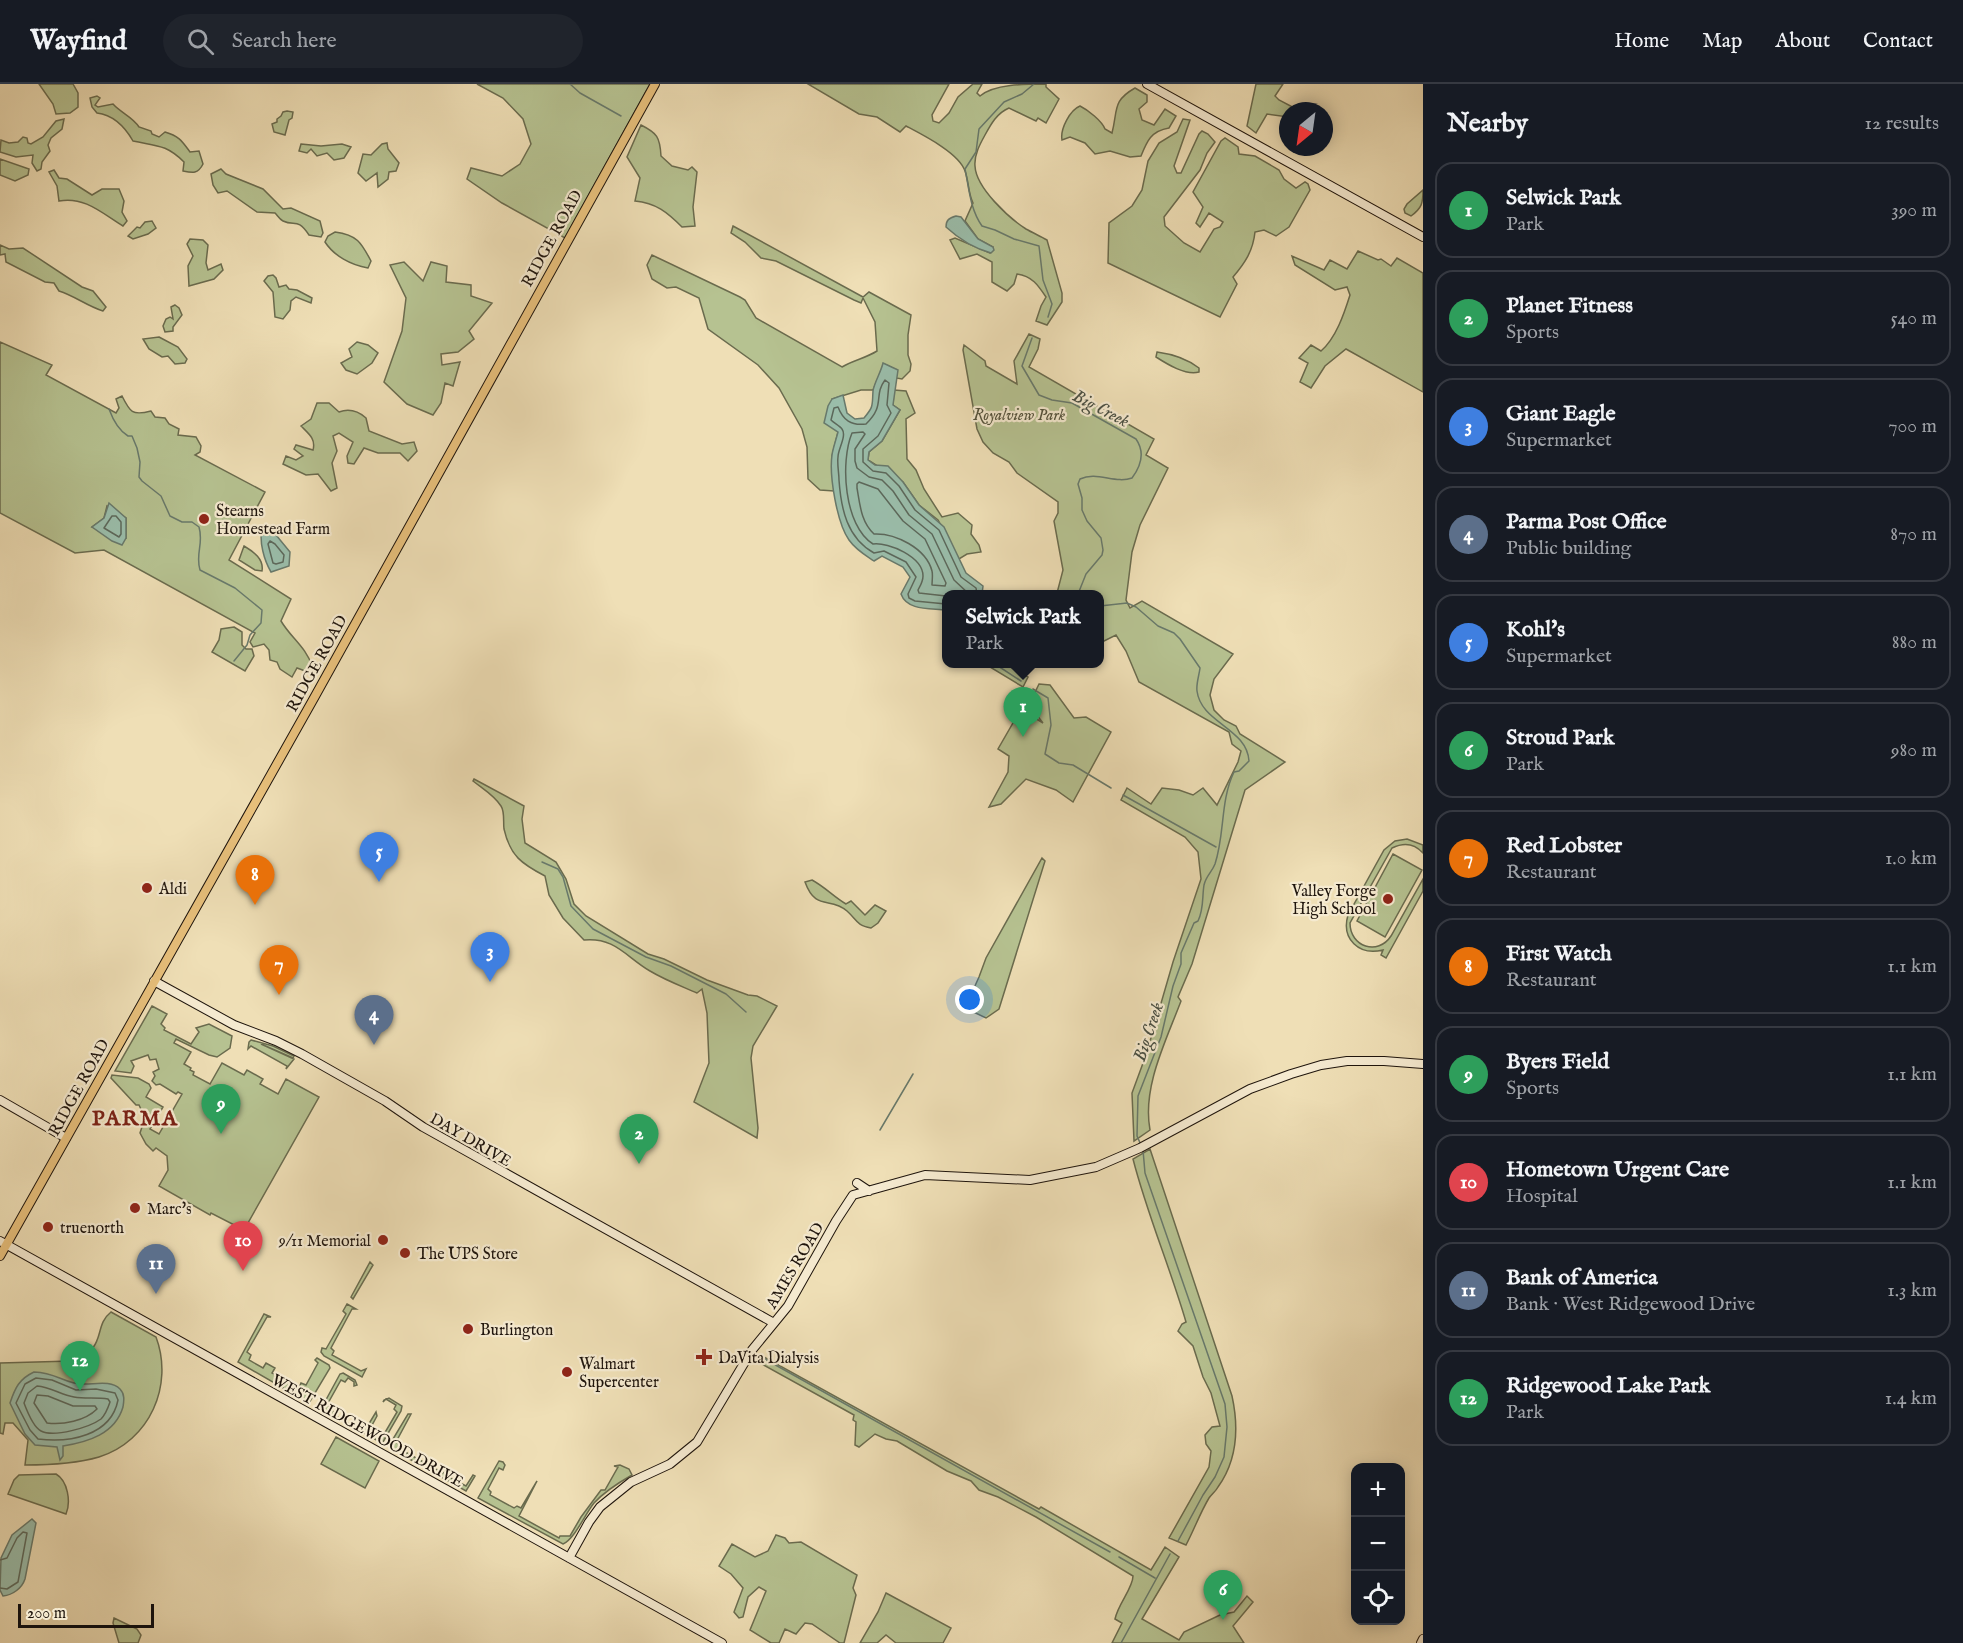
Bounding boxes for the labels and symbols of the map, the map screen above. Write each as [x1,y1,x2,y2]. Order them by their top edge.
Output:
north arrow [1279,102,1333,156]
street label: RIDGE ROAD [518,187,588,291]
water label: Big Creek [1068,385,1133,433]
park label: Royalview Park [973,406,1066,426]
place label: Stearns Homestead Farm [216,502,330,540]
marker: Stearns Homestead Farm [197,512,211,526]
street label: RIDGE ROAD [283,612,353,716]
pin: 1 [1004,688,1042,737]
pin: 5 [360,832,398,882]
pin: 8 [236,856,274,905]
place label: Aldi [158,880,187,900]
marker: Aldi [140,881,154,895]
place label: Valley Forge High School [1291,882,1377,920]
marker: Valley Forge High School [1381,892,1395,906]
pin: 3 [470,932,510,982]
pin: 7 [260,946,298,995]
your location [955,985,984,1014]
pin: 4 [354,996,394,1045]
water label: Big Creek [1129,1000,1170,1065]
street label: RIDGE ROAD [45,1036,115,1140]
pin: 9 [202,1084,240,1134]
district label: PARMA [92,1105,178,1133]
street label: DAY DRIVE [426,1109,514,1172]
pin: 2 [620,1114,658,1164]
place label: Marc's [147,1200,192,1220]
marker: Marc's [128,1201,142,1215]
place label: truenorth [60,1219,124,1239]
street label: AMES ROAD [762,1219,829,1314]
marker: truenorth [41,1220,55,1234]
pin: 10 [224,1222,262,1271]
place label: 9/11 Memorial [278,1232,372,1252]
marker: 9/11 Memorial [376,1233,390,1247]
pin: 11 [136,1244,176,1294]
place label: The UPS Store [417,1245,518,1265]
marker: The UPS Store [398,1246,412,1260]
place label: Burlington [480,1321,554,1341]
marker: Burlington [461,1322,475,1336]
pin: 12 [60,1342,100,1391]
marker: DaVita Dialysis [695,1348,713,1366]
place label: DaVita Dialysis [718,1349,820,1369]
place label: Walmart Supercenter [579,1355,659,1393]
marker: Walmart Supercenter [560,1365,574,1379]
street label: WEST RIDGEWOOD DRIVE [268,1371,466,1493]
pin: 6 [1204,1570,1242,1620]
scale bar [18,1601,154,1628]

